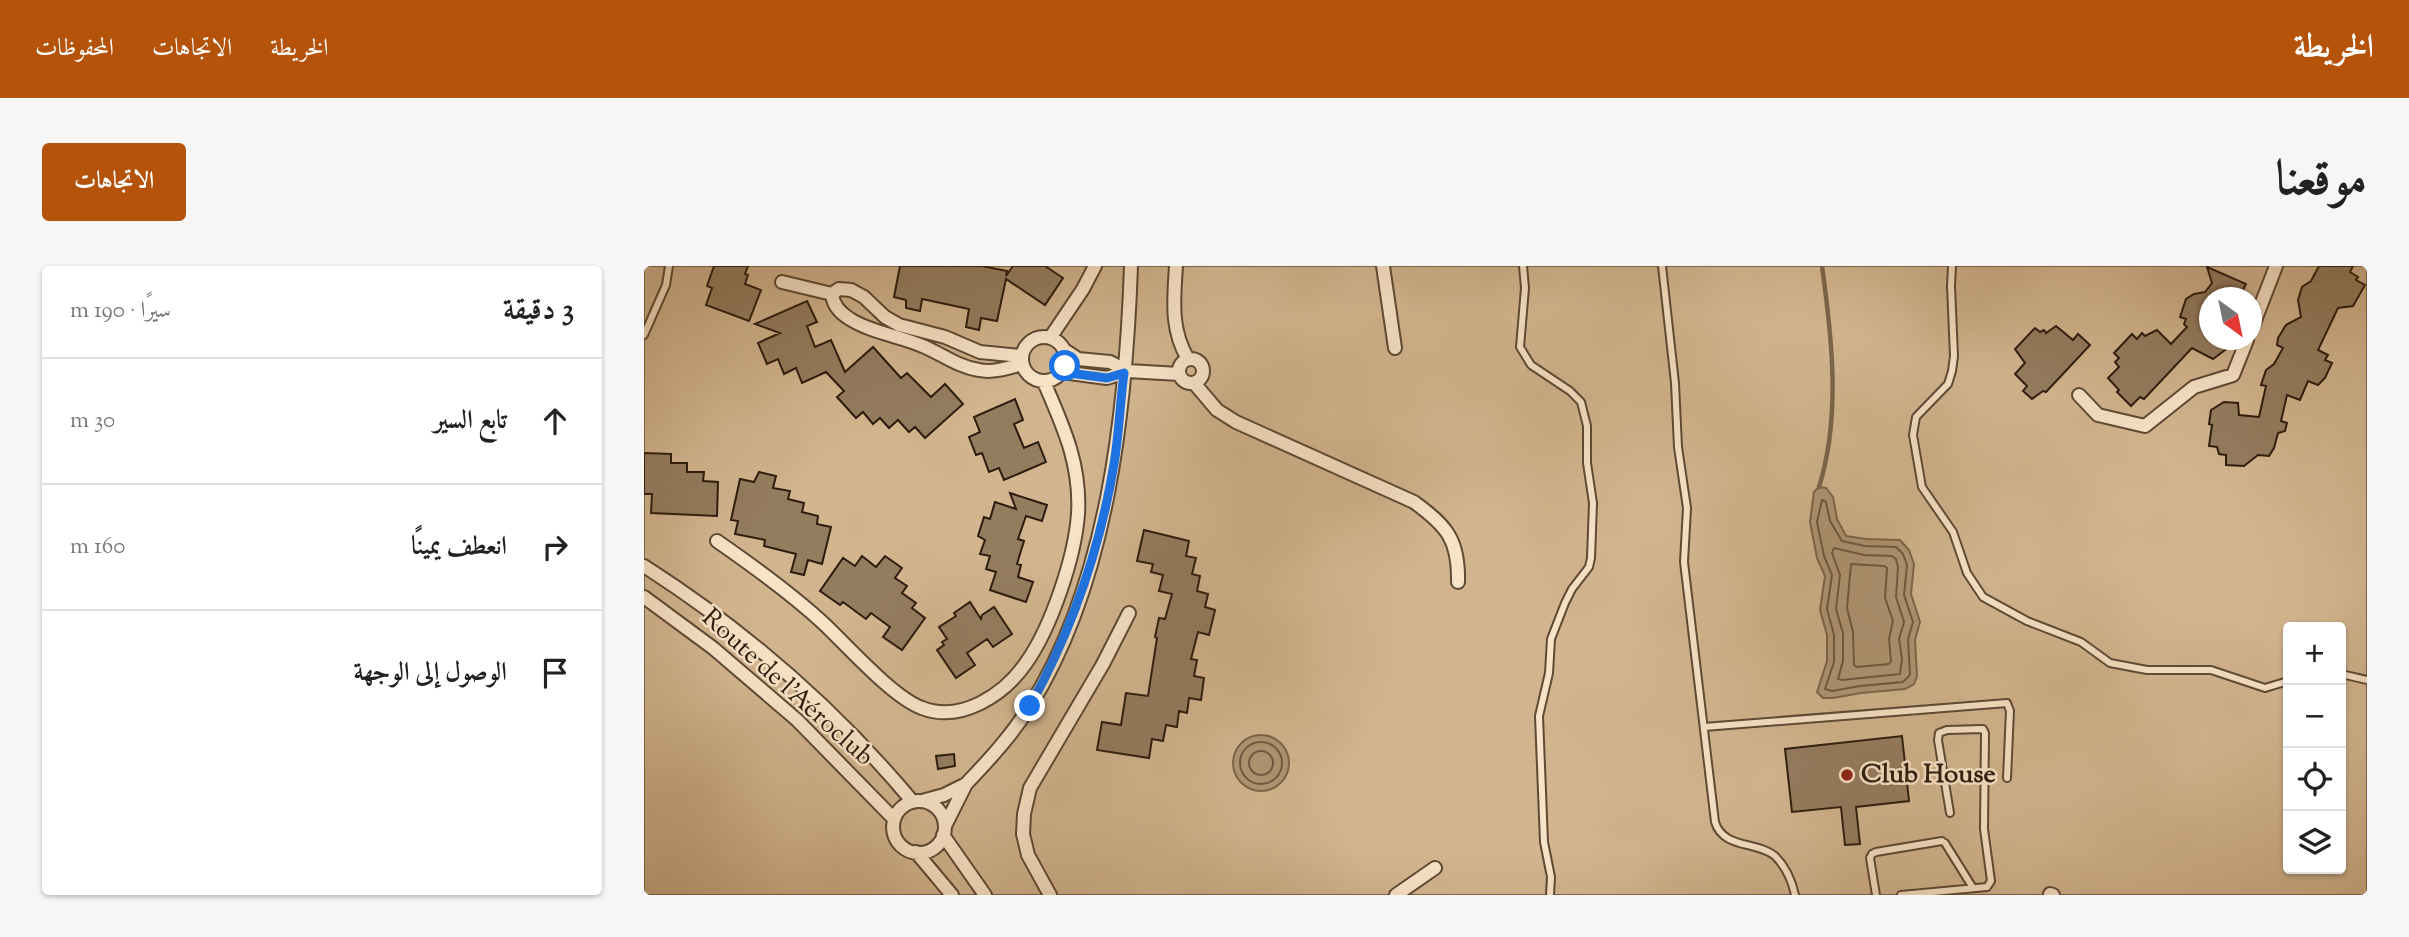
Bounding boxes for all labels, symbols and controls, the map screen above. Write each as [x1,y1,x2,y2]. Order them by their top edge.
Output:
text: الخريطة [2294,25,2374,73]
text: المحفوظات [35,32,114,66]
text: الاتجاهات [152,32,232,66]
text: الخريطة [270,32,329,66]
button: الاتجاهات [42,143,186,221]
text: موقعنا [2275,147,2367,217]
north arrow [2199,287,2262,350]
text: 3 دقيقة [503,290,574,333]
text: سيرًا · 190 m [70,295,171,328]
route start [1049,350,1080,381]
icon: ahead [536,402,574,440]
text: تابع السير [434,403,507,440]
text: 30 m [70,405,115,438]
icon: right [536,528,574,566]
text: انعطف يمينًا [411,529,507,566]
text: 160 m [70,531,125,564]
street label: Route de l’Aéroclub [693,601,881,775]
map controls [2283,622,2346,874]
button: + [2283,622,2346,685]
icon: arrive [536,654,574,692]
text: الوصول إلى الوجهة [353,655,507,692]
button: − [2283,685,2346,748]
route end [1014,690,1045,721]
button: locate [2283,748,2346,811]
place label: Club House [1861,757,1996,794]
marker: Club House [1839,767,1855,783]
button: layers [2283,811,2346,874]

